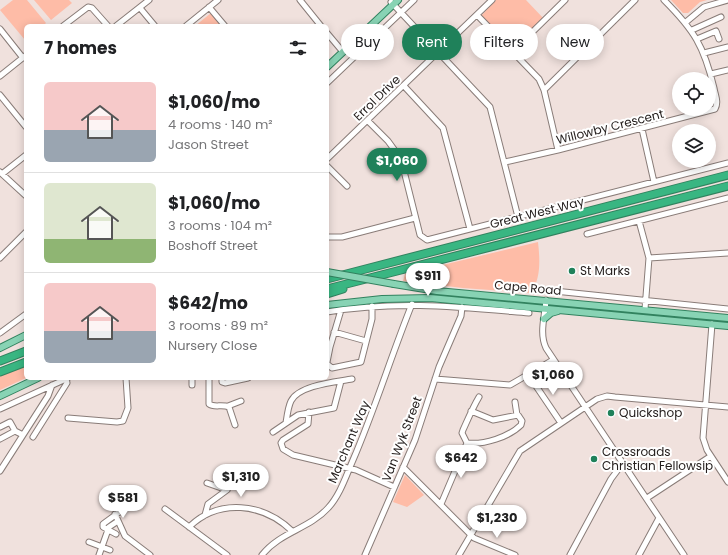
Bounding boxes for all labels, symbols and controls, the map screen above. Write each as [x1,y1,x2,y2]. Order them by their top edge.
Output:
chip: Buy [341,24,394,60]
chip: Rent [402,24,462,60]
chip: Filters [470,24,538,60]
chip: New [546,24,604,60]
text: 7 homes [44,36,117,60]
icon: filters [287,37,309,59]
street label: Errol Drive [350,71,404,124]
map controls [672,72,716,168]
button: locate [672,72,716,116]
text: $1,060/mo [168,90,260,114]
icon: home [76,98,124,146]
street label: Willowby Crescent [554,105,665,148]
text: 4 rooms · 140 m² [168,115,273,134]
button: layers [672,124,716,168]
text: Jason Street [168,135,249,154]
pin: $1,060 [364,148,430,182]
text: $1,060 [376,151,418,170]
text: $1,060/mo [168,191,260,215]
street label: Great West Way [488,193,586,232]
icon: home [76,199,124,247]
text: 3 rooms · 104 m² [168,216,272,235]
text: Boshoff Street [168,236,258,255]
place label: St Marks [580,262,630,279]
pin: $911 [404,263,452,297]
text: $911 [415,266,441,285]
marker: St Marks [567,266,577,276]
street label: Cape Road [494,276,562,299]
text: $642/mo [168,291,248,315]
icon: home [76,299,124,347]
text: 3 rooms · 89 m² [168,316,268,335]
text: Nursery Close [168,336,257,355]
pin: $1,060 [520,362,586,396]
text: $1,060 [532,365,574,384]
street label: Van Wyk Street [377,394,426,484]
street label: Marchant Way [324,398,374,486]
place label: Quickshop [619,404,682,421]
marker: Quickshop [606,408,616,418]
place label: Crossroads Christian Fellowsip [602,443,713,474]
pin: $642 [437,445,485,479]
text: $642 [444,448,478,467]
marker: Crossroads Christian Fellowsip [589,454,599,464]
pin: $1,310 [208,464,274,498]
text: $1,310 [222,467,260,486]
pin: $581 [99,485,147,519]
text: $581 [108,488,138,507]
pin: $1,230 [464,505,530,539]
text: $1,230 [477,508,517,527]

